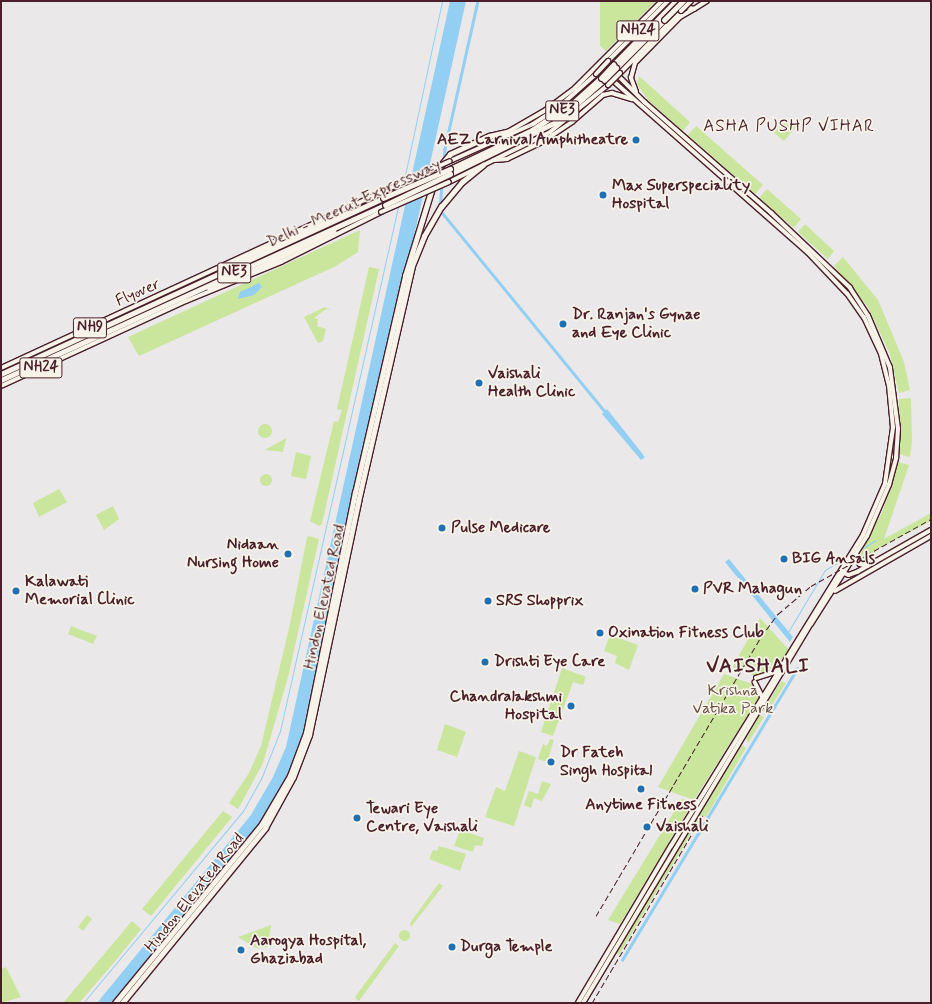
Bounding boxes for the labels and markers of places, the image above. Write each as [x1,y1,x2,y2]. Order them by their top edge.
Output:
place label: AEZ Carnival Amphitheatre [430,130,628,150]
marker: AEZ Carnival Amphitheatre [631,135,641,145]
place label: Max Superspeciality Hospital [612,176,751,214]
marker: Max Superspeciality Hospital [597,189,609,201]
place label: Dr. Ranjan's Gynae and Eye Clinic [572,305,706,343]
marker: Dr. Ranjan's Gynae and Eye Clinic [557,318,569,330]
place label: Vaishali Health Clinic [488,364,575,402]
marker: Vaishali Health Clinic [473,377,485,389]
place label: Pulse Medicare [451,518,553,538]
marker: Pulse Medicare [436,522,448,534]
place label: Nidaan Nursing Home [184,535,279,573]
marker: Nidaan Nursing Home [282,548,294,560]
place label: BIG Ansals [792,549,869,569]
marker: BIG Ansals [779,554,789,564]
place label: Kalawati Memorial Clinic [25,572,137,610]
place label: PVR Mahagun [703,579,802,599]
marker: PVR Mahagun [690,584,700,594]
marker: Kalawati Memorial Clinic [10,585,22,597]
place label: SRS Shopprix [496,591,583,611]
marker: SRS Shopprix [483,596,493,606]
place label: Oxination Fitness Club [608,623,766,643]
marker: Oxination Fitness Club [595,628,605,638]
place label: Drishti Eye Care [494,652,605,672]
marker: Drishti Eye Care [479,656,491,668]
place label: Chandralakshmi Hospital [450,687,562,725]
marker: Chandralakshmi Hospital [565,700,577,712]
place label: Dr Fateh Singh Hospital [560,743,659,781]
marker: Dr Fateh Singh Hospital [545,756,557,768]
marker: Anytime Fitness [636,784,646,794]
place label: Anytime Fitness [584,795,698,815]
place label: Tewari Eye Centre, Vaishali [366,799,476,837]
marker: Tewari Eye Centre, Vaishali [351,812,363,824]
place label: Vaishali [656,817,709,837]
marker: Vaishali [641,821,653,833]
place label: Aarogya Hospital, Ghaziabad [250,931,369,969]
place label: Durga Temple [460,937,553,957]
marker: Durga Temple [447,942,457,952]
marker: Aarogya Hospital, Ghaziabad [235,944,247,956]

